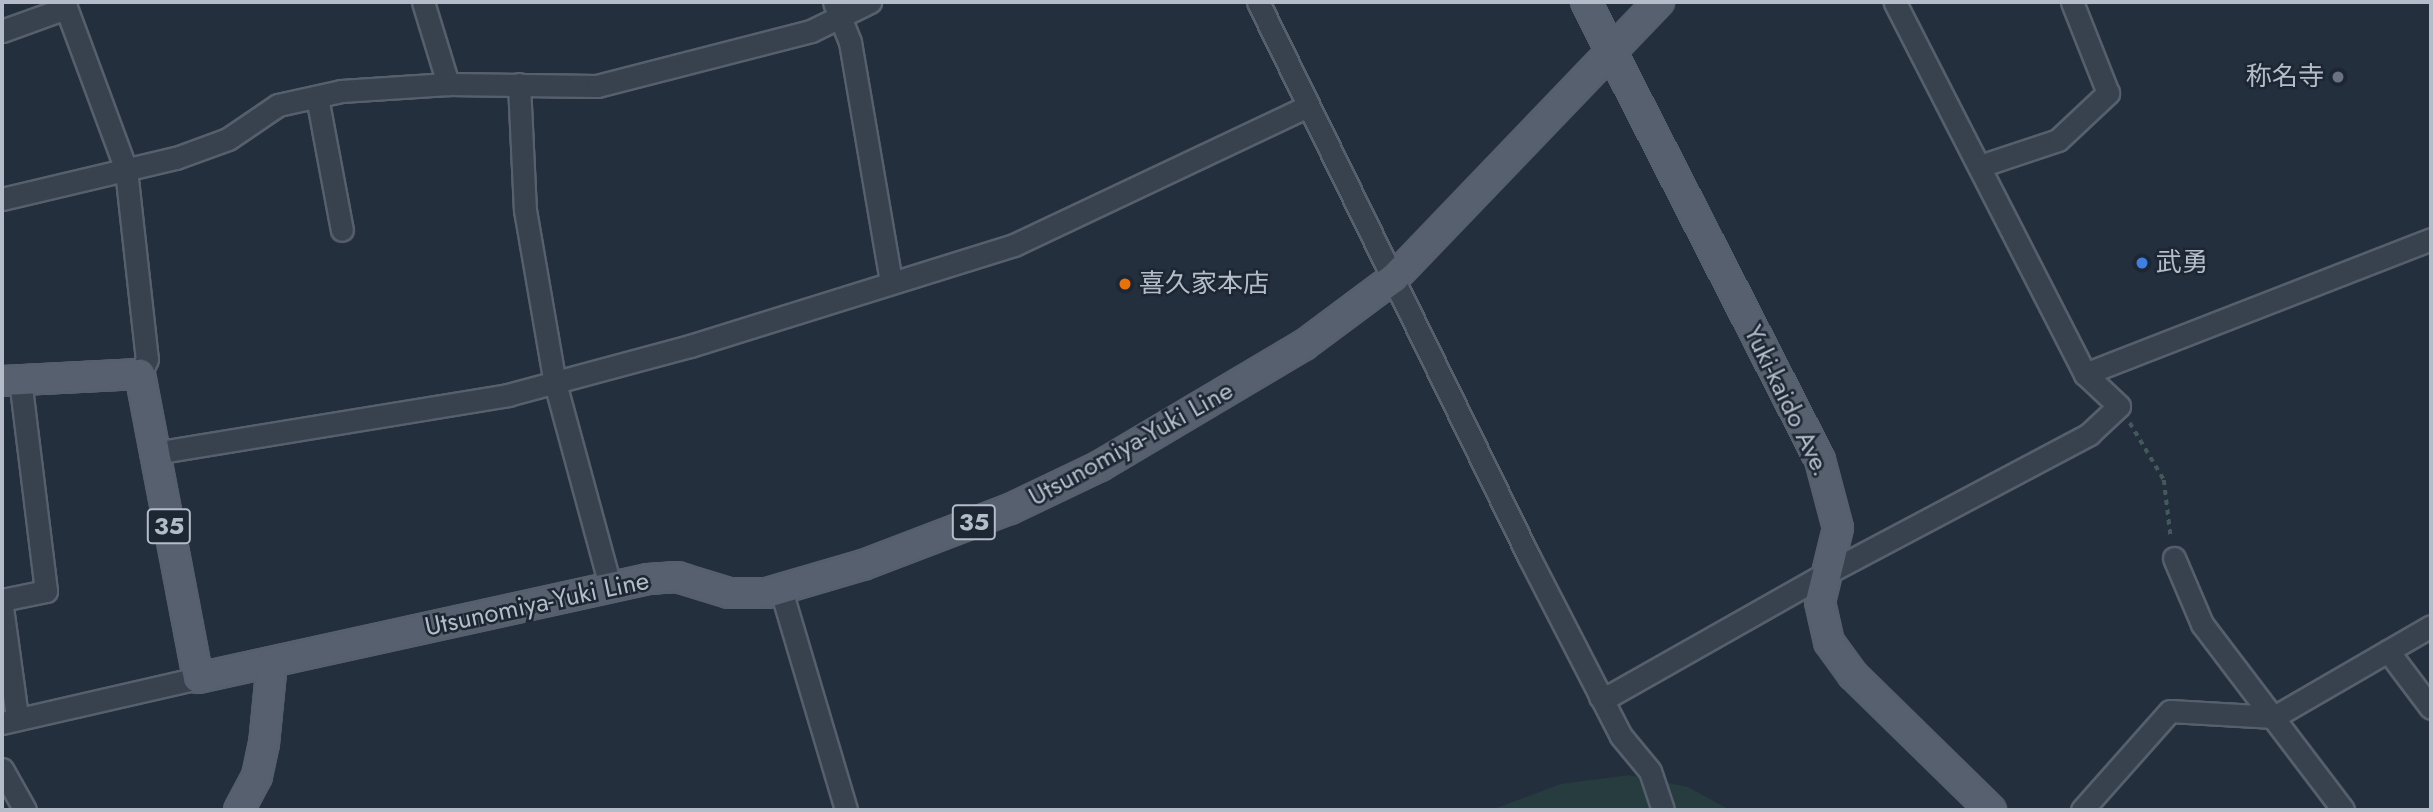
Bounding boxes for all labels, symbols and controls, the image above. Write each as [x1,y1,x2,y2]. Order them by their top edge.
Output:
place label: 称名寺 [2246,61,2324,93]
marker: 称名寺 [2330,69,2346,85]
place label: 武勇 [2156,247,2208,279]
marker: 武勇 [2134,255,2150,271]
place label: 喜久家本店 [1139,268,1269,300]
marker: 喜久家本店 [1117,276,1133,292]
street label: Yuki-kaido Ave. [1737,320,1837,482]
street label: Utsunomiya-Yuki Line [1023,375,1239,513]
road number: 35 [951,502,997,542]
road number: 35 [146,505,192,546]
street label: Utsunomiya-Yuki Line [422,565,652,643]

